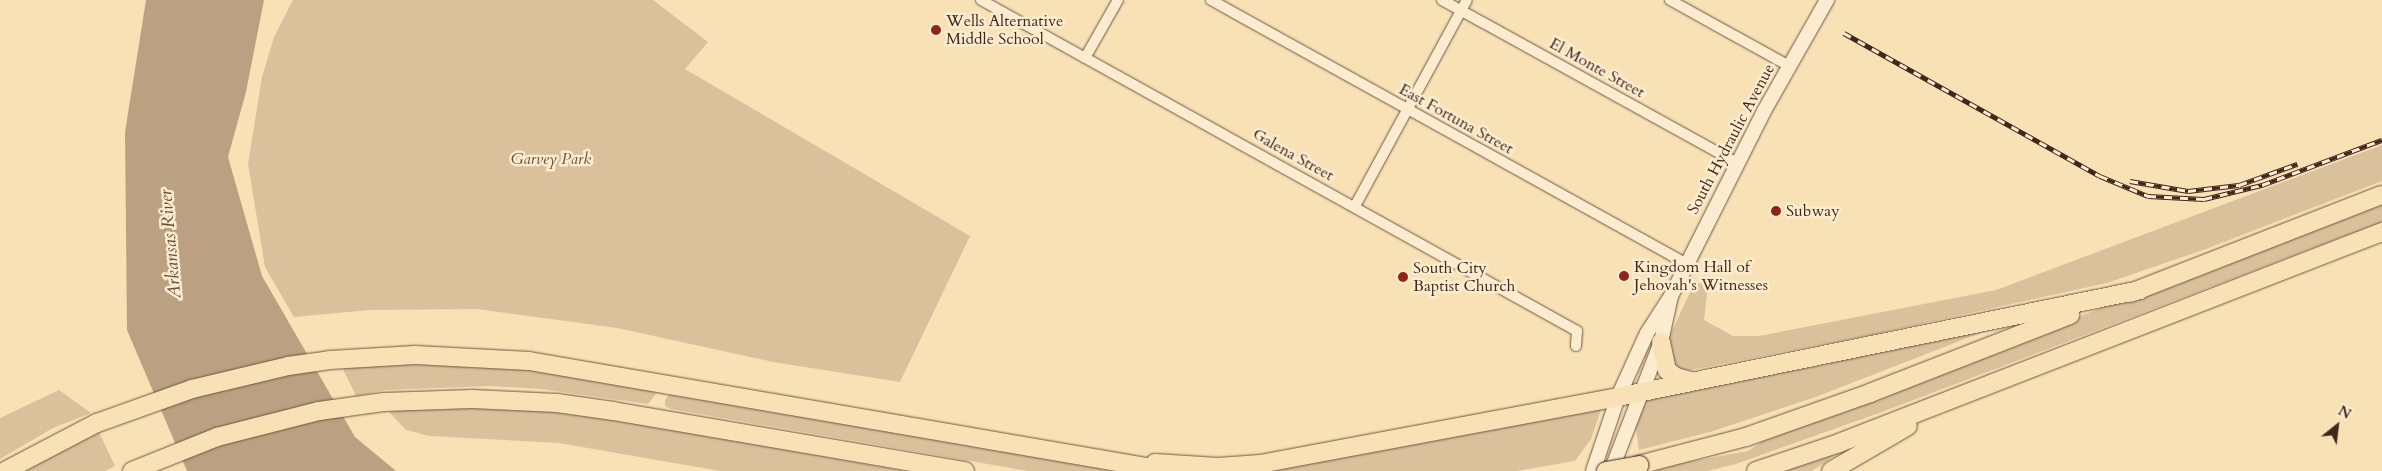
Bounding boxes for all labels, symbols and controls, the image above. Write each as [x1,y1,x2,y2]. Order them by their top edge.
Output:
place label: Wells Alternative Middle School [946,11,1063,49]
marker: Wells Alternative Middle School [930,24,942,36]
street label: El Monte Street [1546,34,1648,102]
street label: South Hydraulic Avenue [1683,61,1779,217]
street label: East Fortuna Street [1395,80,1517,158]
street label: Galena Street [1249,125,1337,185]
park label: Garvey Park [511,149,591,169]
water label: Arkansas River [155,189,187,299]
place label: Subway [1786,201,1840,221]
marker: Subway [1770,205,1782,217]
place label: Kingdom Hall of Jehovah's Witnesses [1634,257,1768,295]
place label: South City Baptist Church [1413,258,1515,296]
marker: Kingdom Hall of Jehovah's Witnesses [1618,270,1630,282]
marker: South City Baptist Church [1397,271,1409,283]
north arrow [2312,401,2362,451]
text: N [2335,401,2354,424]

